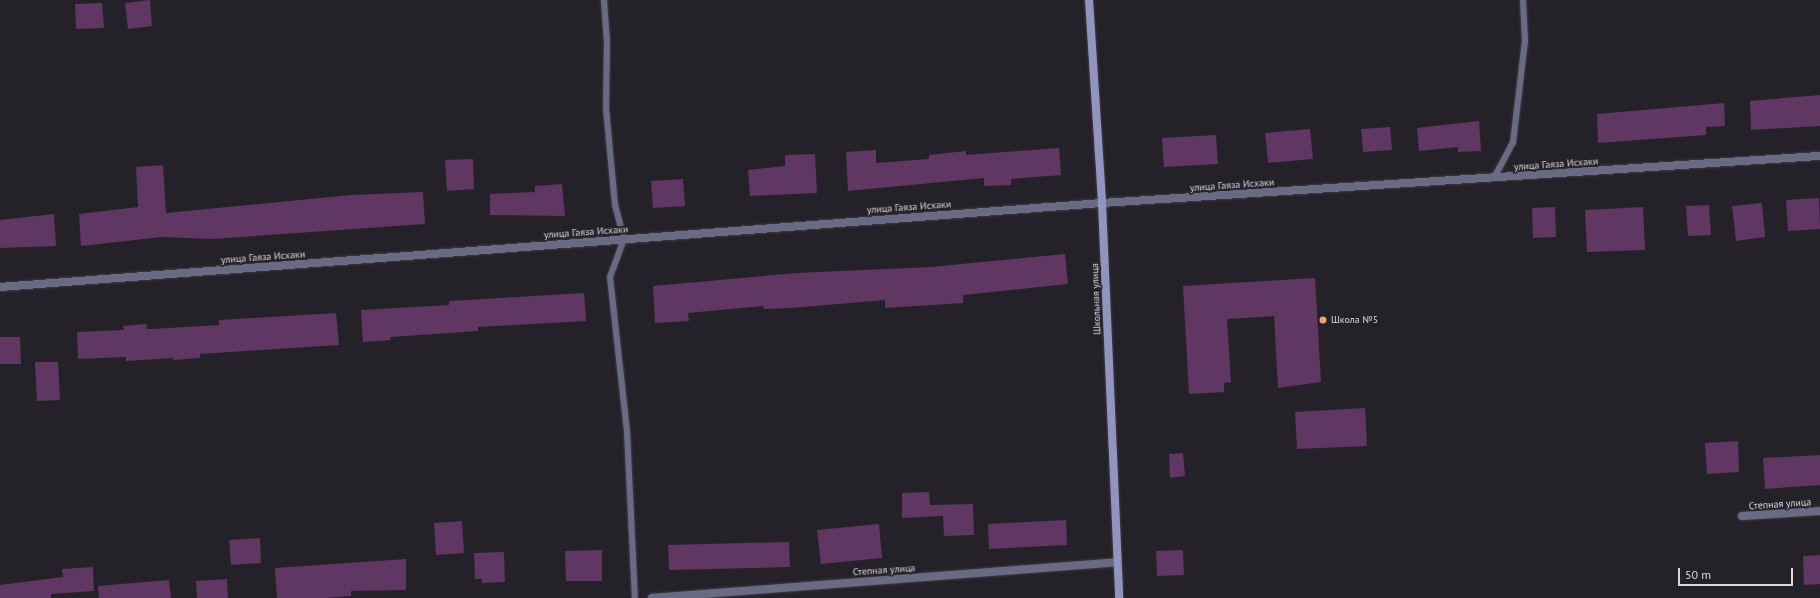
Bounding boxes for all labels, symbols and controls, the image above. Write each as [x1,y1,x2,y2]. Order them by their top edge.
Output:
street label: улица Гаяза Исхаки [1513,155,1599,173]
street label: улица Гаяза Исхаки [1189,176,1275,194]
street label: улица Гаяза Исхаки [866,198,952,216]
street label: улица Гаяза Исхаки [543,223,629,241]
street label: улица Гаяза Исхаки [220,248,306,266]
street label: Школьная улица [1089,263,1103,335]
place label: Школа №5 [1331,314,1378,326]
marker: Школа №5 [1318,315,1328,325]
street label: Степная улица [1748,496,1812,512]
scale bar [1680,560,1795,586]
street label: Степная улица [852,562,916,578]
text: 50 m [1685,567,1711,582]

